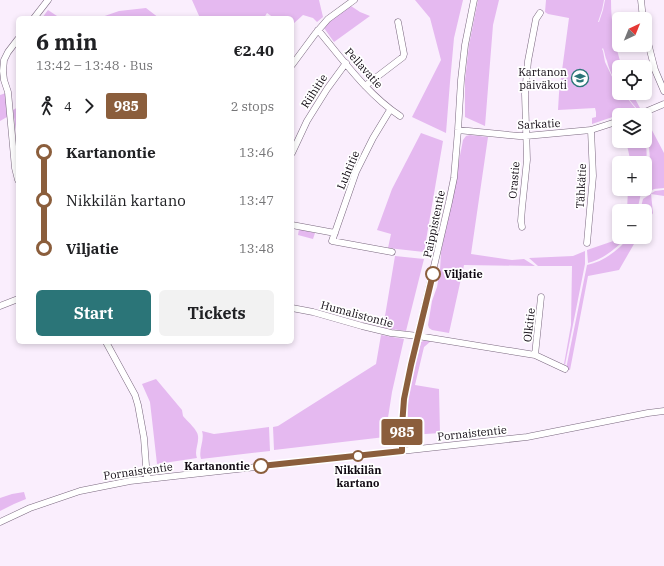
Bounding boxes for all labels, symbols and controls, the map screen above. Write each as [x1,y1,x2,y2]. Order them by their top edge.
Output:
north arrow [612,12,652,52]
map controls [612,12,652,244]
text: 6 min [36,27,98,56]
text: €2.40 [233,41,274,60]
street label: Pellavatie [342,45,386,91]
text: 13:42 – 13:48 · Bus [36,57,153,74]
button: locate [612,60,652,100]
place label: Kartanon päiväkoti [518,65,568,92]
school or university icon: Kartanon päiväkoti [570,68,590,88]
street label: Riihitie [298,71,330,111]
icon: walk [36,95,58,117]
icon: forward [78,95,100,117]
text: 985 [114,97,139,115]
text: 4 [64,98,72,115]
text: 2 stops [231,98,274,115]
button: layers [612,108,652,148]
street label: Sarkatie [517,116,561,132]
text: Kartanontie [66,143,156,162]
text: 13:46 [239,144,274,161]
street label: Luhtitie [334,148,362,191]
button: + [612,156,652,196]
street label: Orastie [505,161,523,199]
street label: Tähkätie [573,163,589,209]
street label: Paippistentie [420,189,448,259]
text: Nikkilän kartano [66,191,186,210]
text: 13:47 [239,192,274,209]
button: − [612,204,652,244]
text: Viljatie [66,239,119,258]
text: 13:48 [239,240,274,257]
marker: Viljatie [425,266,441,282]
place label: Viljatie [444,267,483,281]
button: Start [36,290,151,336]
button: Tickets [159,290,274,336]
street label: Humalistontie [319,298,395,330]
street label: Olkitie [520,307,538,343]
line badge: 985 [379,419,425,445]
street label: Pornaistentie [437,422,507,444]
text: 985 [389,423,415,441]
marker: Nikkilän kartano [352,450,364,462]
marker: Kartanontie [253,458,269,474]
street label: Pornaistentie [103,459,174,483]
place label: Kartanontie [184,459,250,473]
place label: Nikkilän kartano [335,463,381,490]

